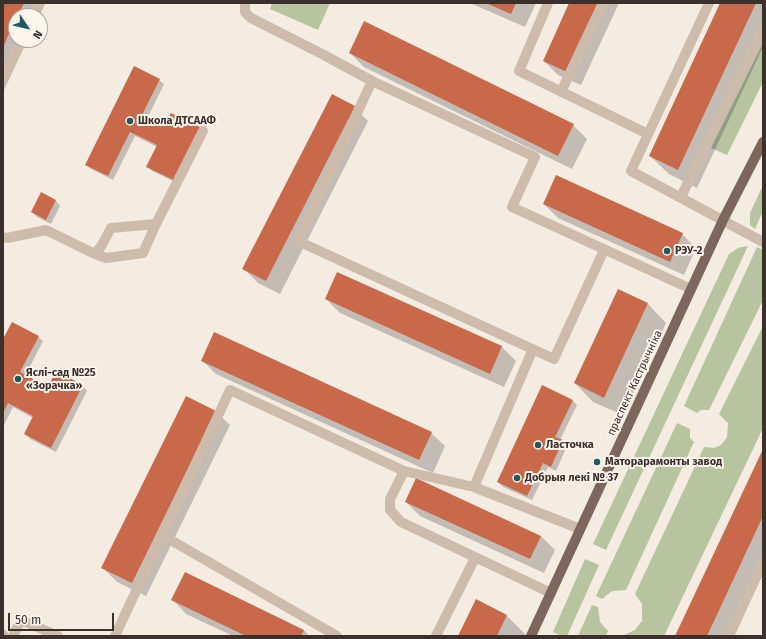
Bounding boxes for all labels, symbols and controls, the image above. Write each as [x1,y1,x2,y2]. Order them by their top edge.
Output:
north arrow [8,8,48,48]
text: N [30,28,45,41]
place label: Школа ДТСААФ [138,114,216,128]
marker: Школа ДТСААФ [125,116,135,126]
place label: РЭУ-2 [675,244,703,258]
marker: РЭУ-2 [662,246,672,256]
street label: праспект Кастрычніка [605,328,665,438]
place label: Яслі-сад №25 «Зорачка» [26,366,96,392]
marker: Яслі-сад №25 «Зорачка» [13,374,23,384]
place label: Ласточка [546,438,594,452]
marker: Ласточка [533,440,543,450]
place label: Маторарамонты завод [605,455,722,469]
marker: Маторарамонты завод [592,457,602,467]
place label: Добрыя лекі № 37 [525,471,618,485]
marker: Добрыя лекі № 37 [512,473,522,483]
scale bar [10,605,116,631]
text: 50 m [15,613,41,627]

